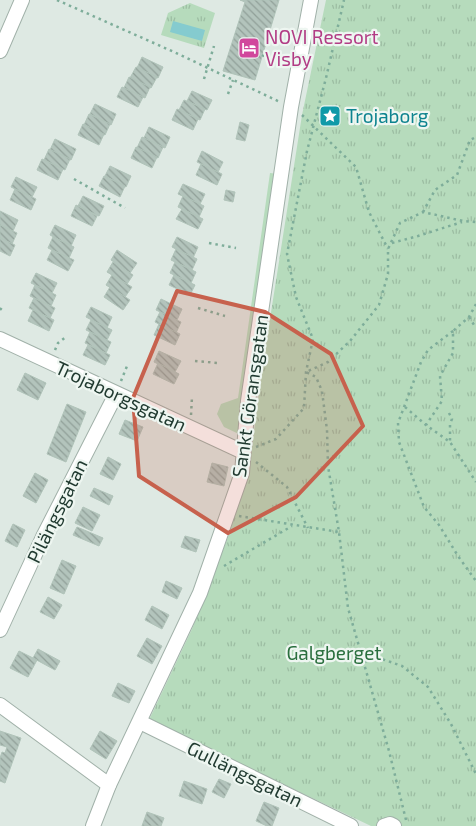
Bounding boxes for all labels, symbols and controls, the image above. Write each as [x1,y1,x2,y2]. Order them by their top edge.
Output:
place label: NOVI Ressort Visby [265,25,379,70]
hotel icon: NOVI Ressort Visby [237,36,261,60]
place icon: Trojaborg [318,104,342,128]
place label: Trojaborg [346,104,429,127]
street label: Sankt Göransgatan [227,313,272,479]
street label: Trojaborgsgatan [52,355,190,436]
street label: Pilängsgatan [21,455,92,567]
park label: Galgberget [286,641,382,664]
street label: Gullängsgatan [184,736,307,811]

